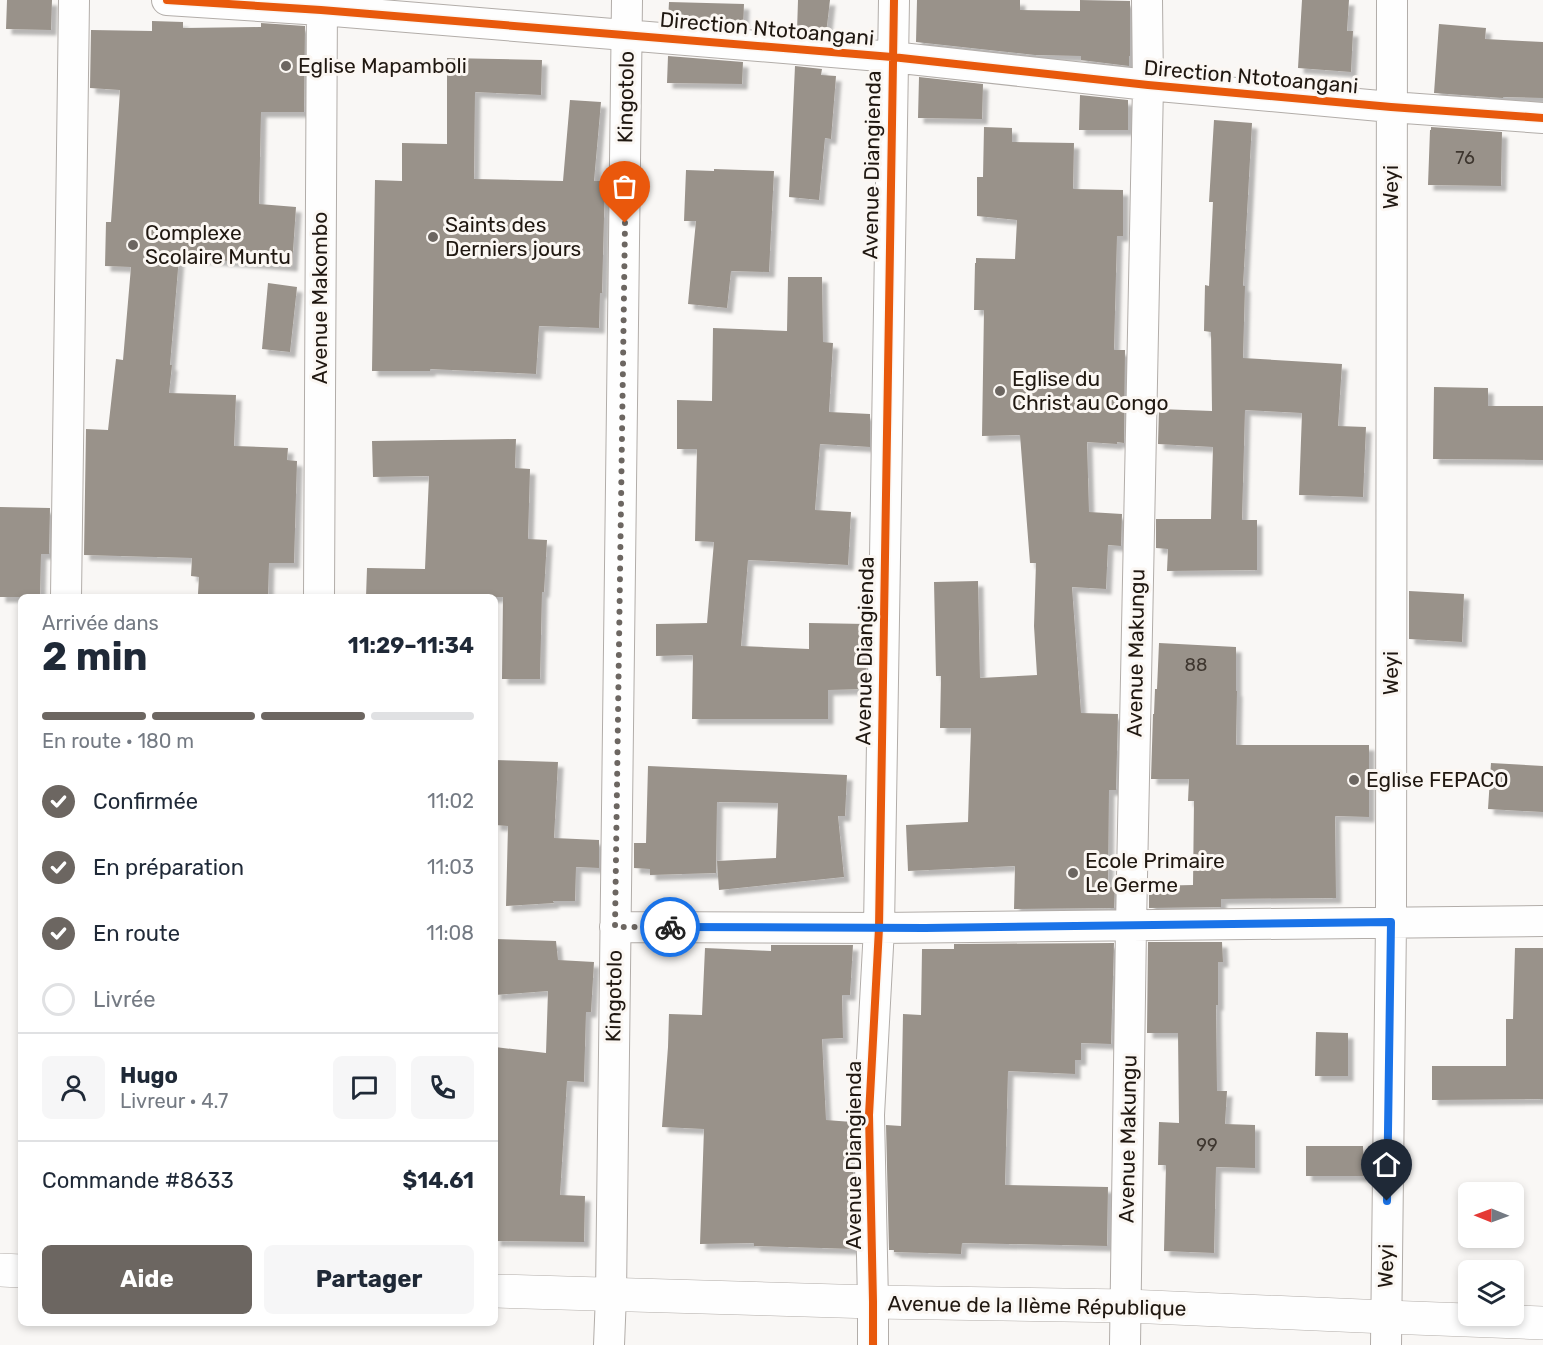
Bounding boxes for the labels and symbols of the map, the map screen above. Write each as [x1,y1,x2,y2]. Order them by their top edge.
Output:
street label: Direction Ntotoangani [659,7,875,50]
street label: Kingotolo [612,51,639,143]
place label: Eglise Mapamboli [298,53,467,78]
street label: Direction Ntotoangani [1143,55,1359,98]
marker: Eglise Mapamboli [279,59,293,73]
street label: Avenue Diangienda [857,70,886,260]
house number: 76 [1455,147,1475,169]
pin [599,161,650,223]
street label: Weyi [1378,165,1403,209]
street label: Avenue Makombo [307,212,332,384]
place label: Saints des Derniers jours [445,212,581,261]
place label: Complexe Scolaire Muntu [145,220,291,269]
marker: Saints des Derniers jours [426,230,440,244]
marker: Complexe Scolaire Muntu [126,238,140,252]
place label: Eglise du Christ au Congo [1012,366,1169,415]
marker: Eglise du Christ au Congo [993,384,1007,398]
street label: Avenue Diangienda [850,556,879,746]
street label: Avenue Makungu [1122,569,1149,737]
street label: Weyi [1378,651,1403,695]
house number: 88 [1185,654,1207,676]
place label: Eglise FEPACO [1366,767,1509,792]
marker: Eglise FEPACO [1347,773,1361,787]
place label: Ecole Primaire Le Germe [1085,848,1225,897]
marker: Ecole Primaire Le Germe [1066,866,1080,880]
courier [640,897,700,957]
street label: Kingotolo [600,950,627,1042]
street label: Avenue Makungu [1114,1055,1141,1223]
street label: Avenue Diangienda [841,1061,866,1249]
house number: 99 [1196,1134,1218,1156]
pin [1361,1139,1412,1201]
north arrow [1458,1182,1524,1248]
street label: Weyi [1373,1244,1398,1288]
street label: Avenue de la IIème République [887,1290,1187,1321]

